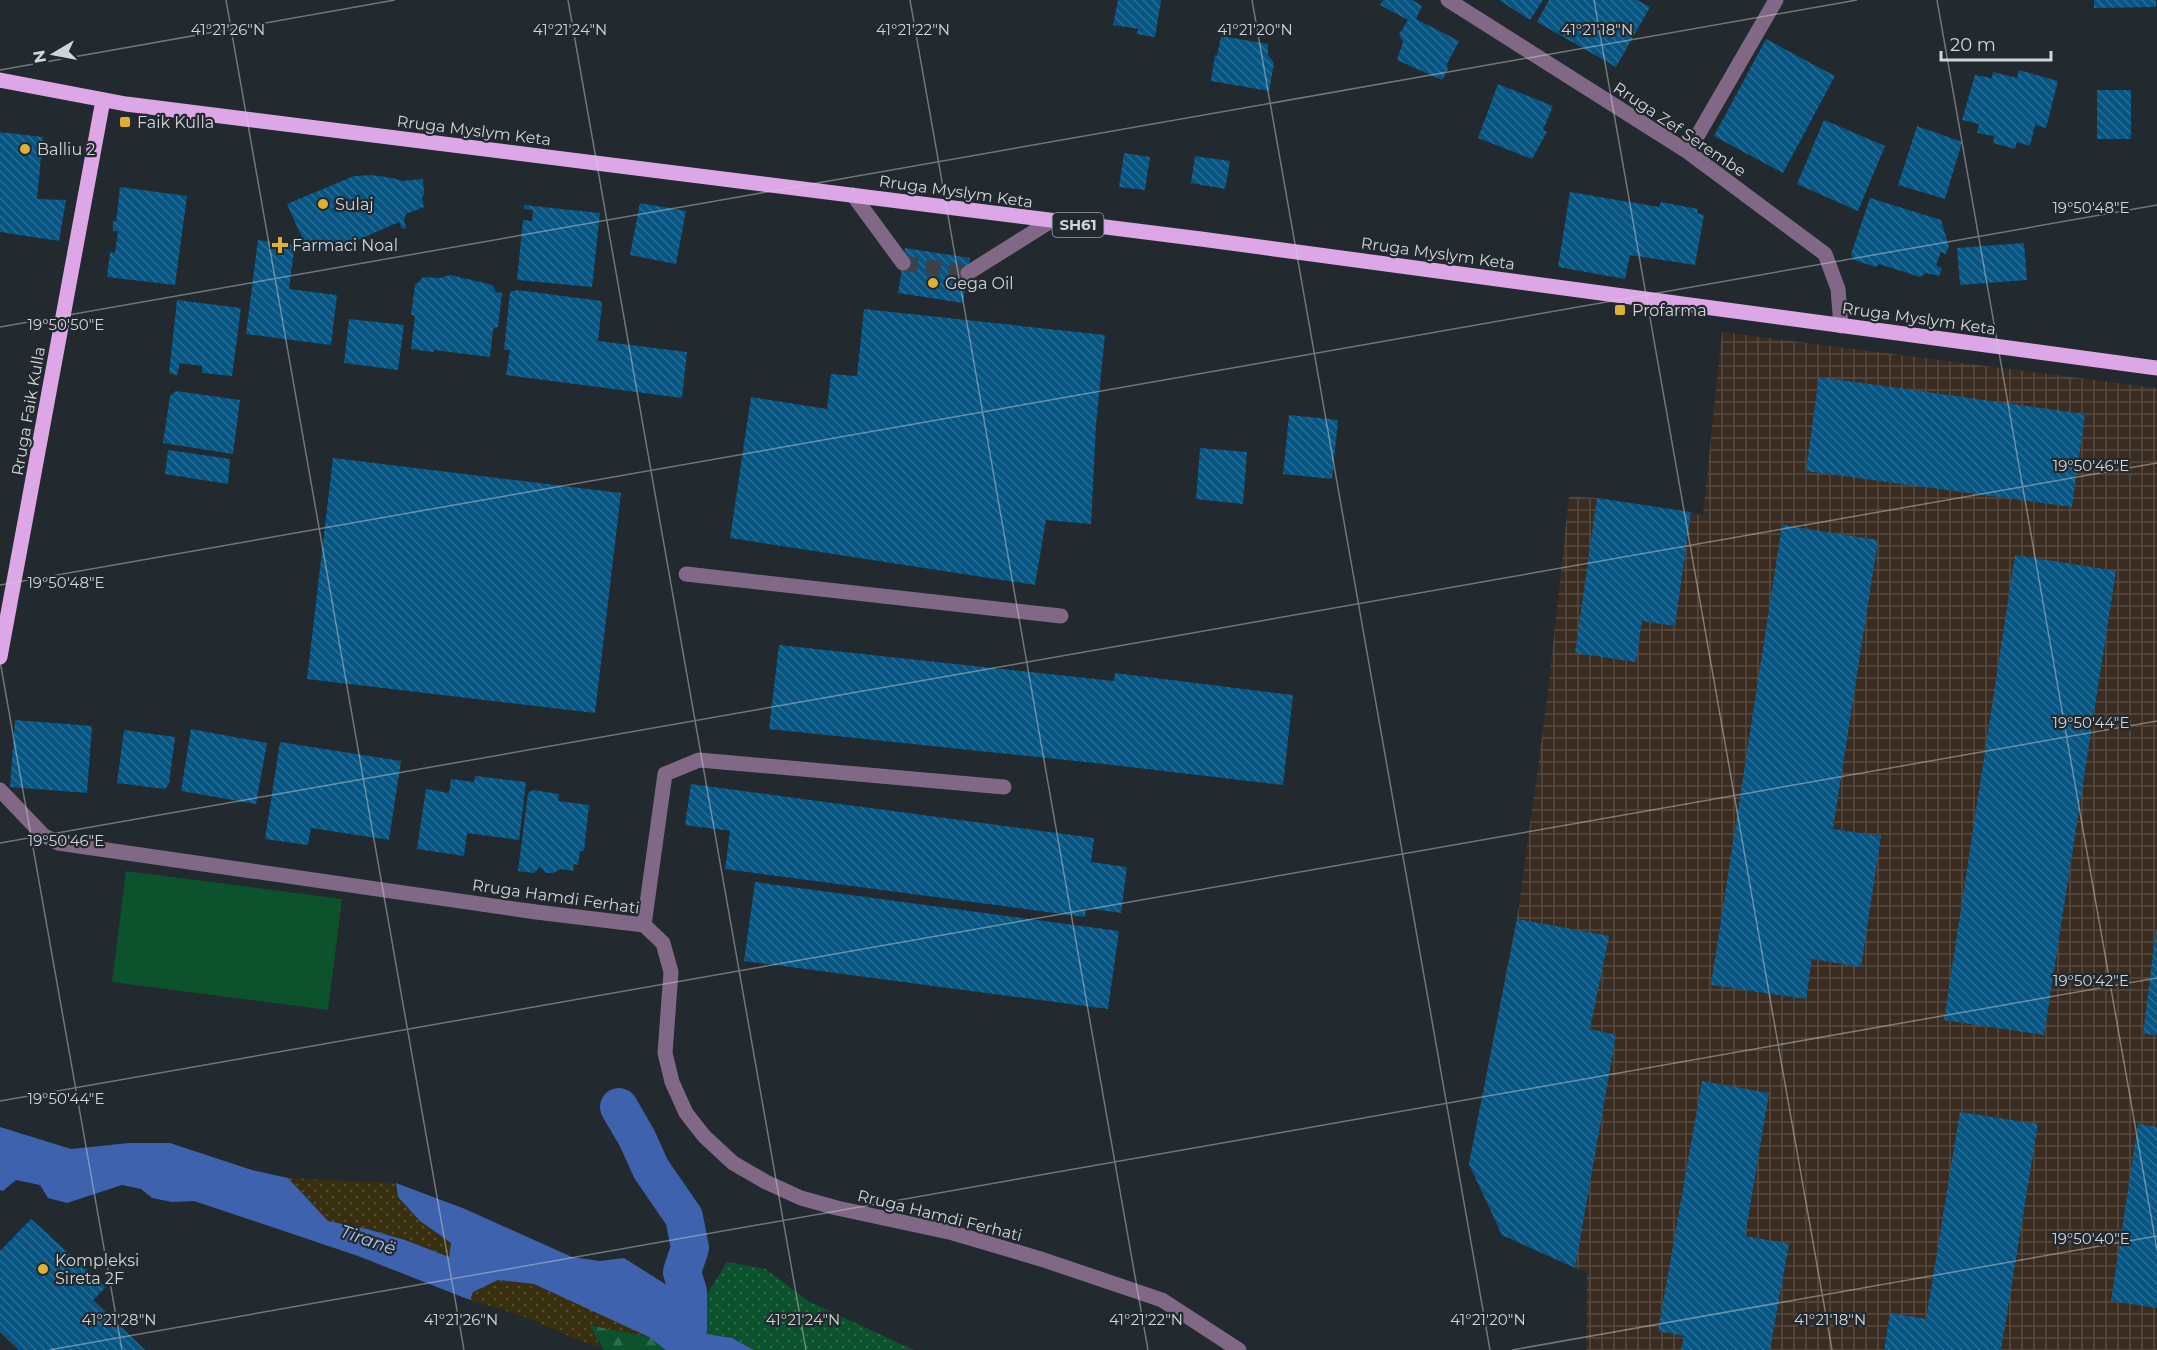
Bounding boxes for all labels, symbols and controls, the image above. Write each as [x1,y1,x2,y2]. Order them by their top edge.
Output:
text: 41°21'26"N [191,20,265,39]
text: 41°21'24"N [533,20,607,39]
text: 41°21'22"N [876,20,950,39]
text: 41°21'20"N [1217,20,1293,39]
text: 41°21'18"N [1561,20,1633,39]
north arrow [24,24,84,84]
scale bar [1941,24,2050,62]
text: 20 m [1950,34,1996,56]
text: N [29,48,50,65]
street label: Rruga Zef Serembe [1610,78,1750,181]
street label: Rruga Myslym Keta [396,112,552,149]
place label: Faik Kulla [137,113,214,132]
marker: Faik Kulla [118,115,132,129]
place label: Balliu 2 [37,140,95,159]
marker: Balliu 2 [18,142,32,156]
street label: Rruga Myslym Keta [878,171,1034,212]
place label: Sulaj [335,195,374,214]
marker: Sulaj [316,197,330,211]
text: 19°50'48"E [2052,198,2130,217]
road number: SH61 [1052,213,1104,237]
street label: Rruga Myslym Keta [1360,233,1516,274]
place label: Farmaci Noal [292,236,398,255]
marker: Farmaci Noal [273,238,287,252]
place label: Gega Oil [945,274,1014,293]
marker: Gega Oil [926,276,940,290]
street label: Rruga Myslym Keta [1841,298,1997,339]
place label: Profarma [1632,301,1707,320]
marker: Profarma [1613,303,1627,317]
text: 19°50'50"E [28,315,104,334]
street label: Rruga Faik Kulla [8,345,49,477]
text: 19°50'46"E [2053,456,2129,475]
text: 19°50'48"E [27,573,105,592]
text: 19°50'44"E [2053,713,2129,732]
text: 19°50'46"E [28,831,104,850]
street label: Rruga Hamdi Ferhati [471,875,641,918]
text: 19°50'42"E [2053,971,2129,990]
text: 19°50'44"E [28,1089,104,1108]
street label: Rruga Hamdi Ferhati [856,1186,1024,1245]
water label: Tiranë [337,1220,399,1260]
text: 19°50'40"E [2052,1229,2130,1248]
place label: Kompleksi Sireta 2F [55,1251,139,1288]
marker: Kompleksi Sireta 2F [36,1262,50,1276]
text: 41°21'28"N [82,1310,156,1329]
text: 41°21'26"N [424,1310,498,1329]
text: 41°21'24"N [766,1310,840,1329]
text: 41°21'22"N [1109,1310,1183,1329]
text: 41°21'20"N [1450,1310,1526,1329]
text: 41°21'18"N [1794,1310,1866,1329]

